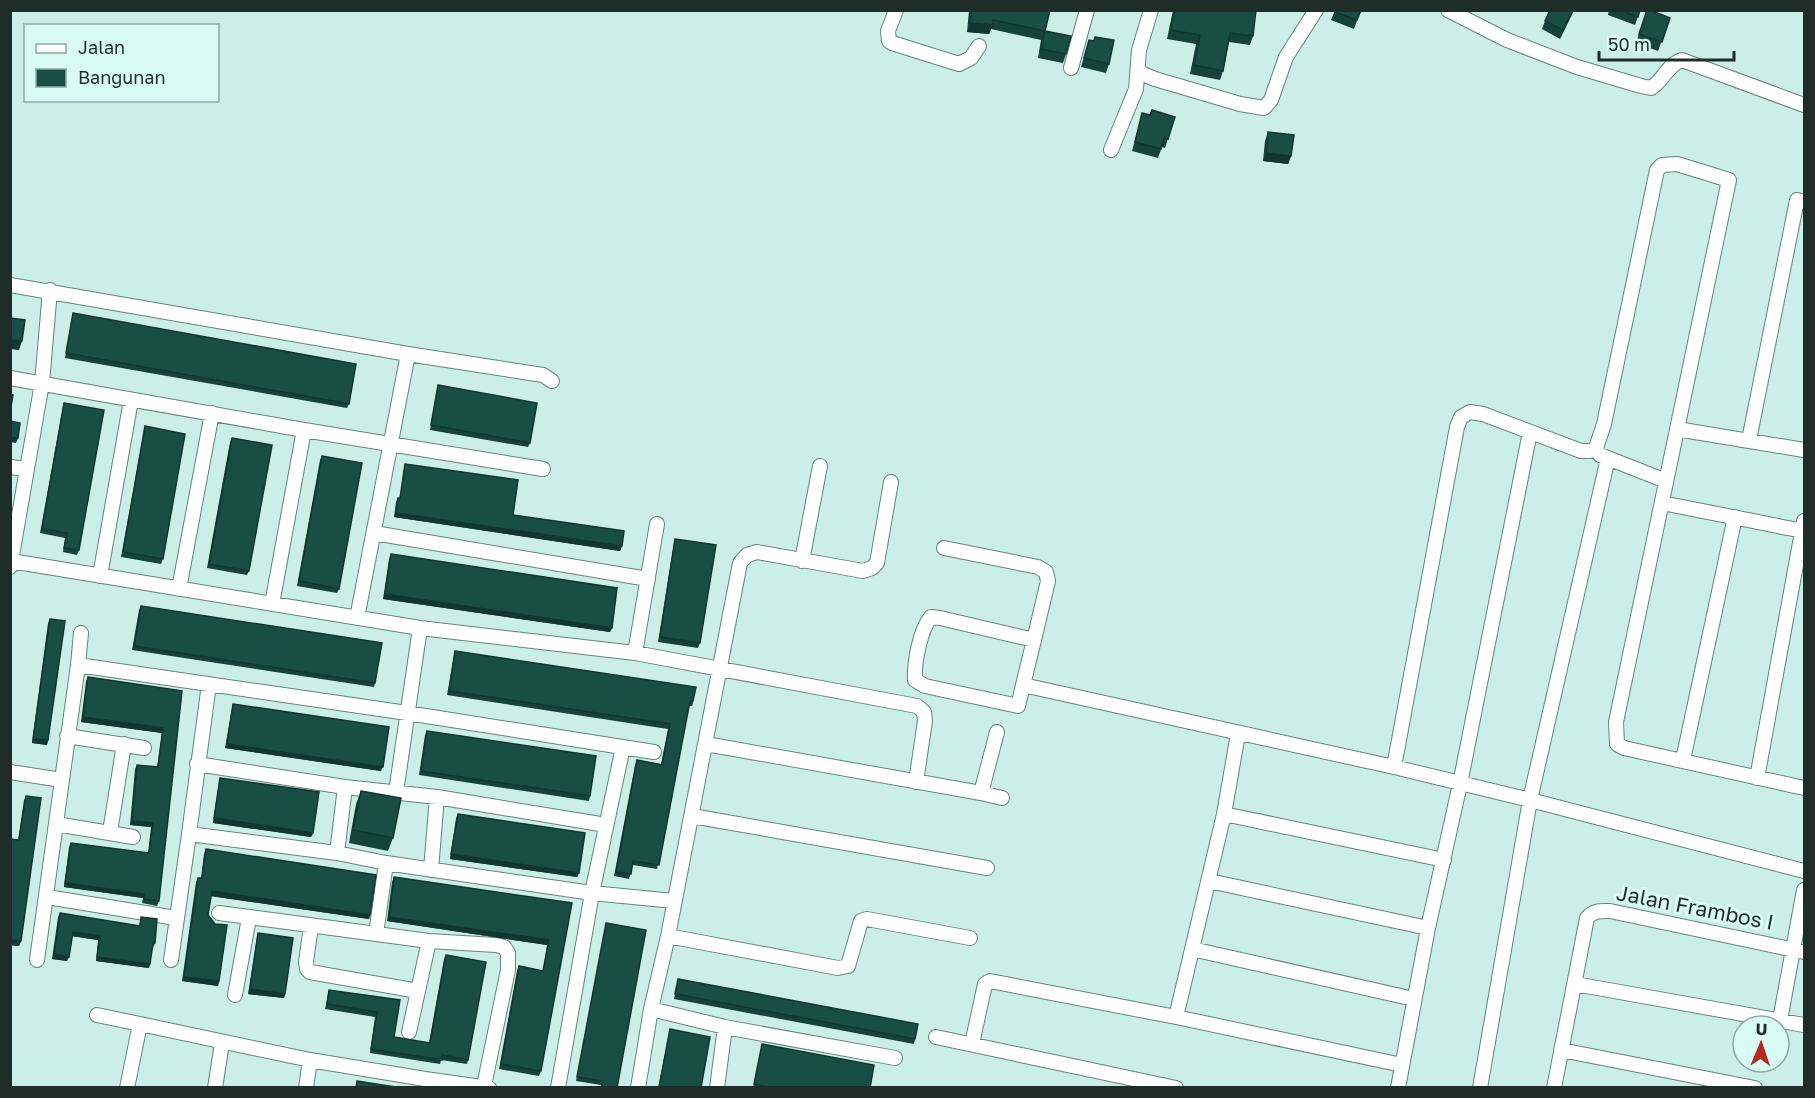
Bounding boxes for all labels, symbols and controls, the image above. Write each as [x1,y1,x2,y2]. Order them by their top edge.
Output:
legend [24,24,219,102]
scale bar [1599,24,1734,62]
text: 50 m [1608,33,1650,55]
text: Jalan [78,36,125,58]
text: Bangunan [78,66,166,88]
street label: Jalan Frambos I [1614,879,1776,935]
north arrow [1731,1014,1791,1074]
text: U [1755,1019,1768,1039]

